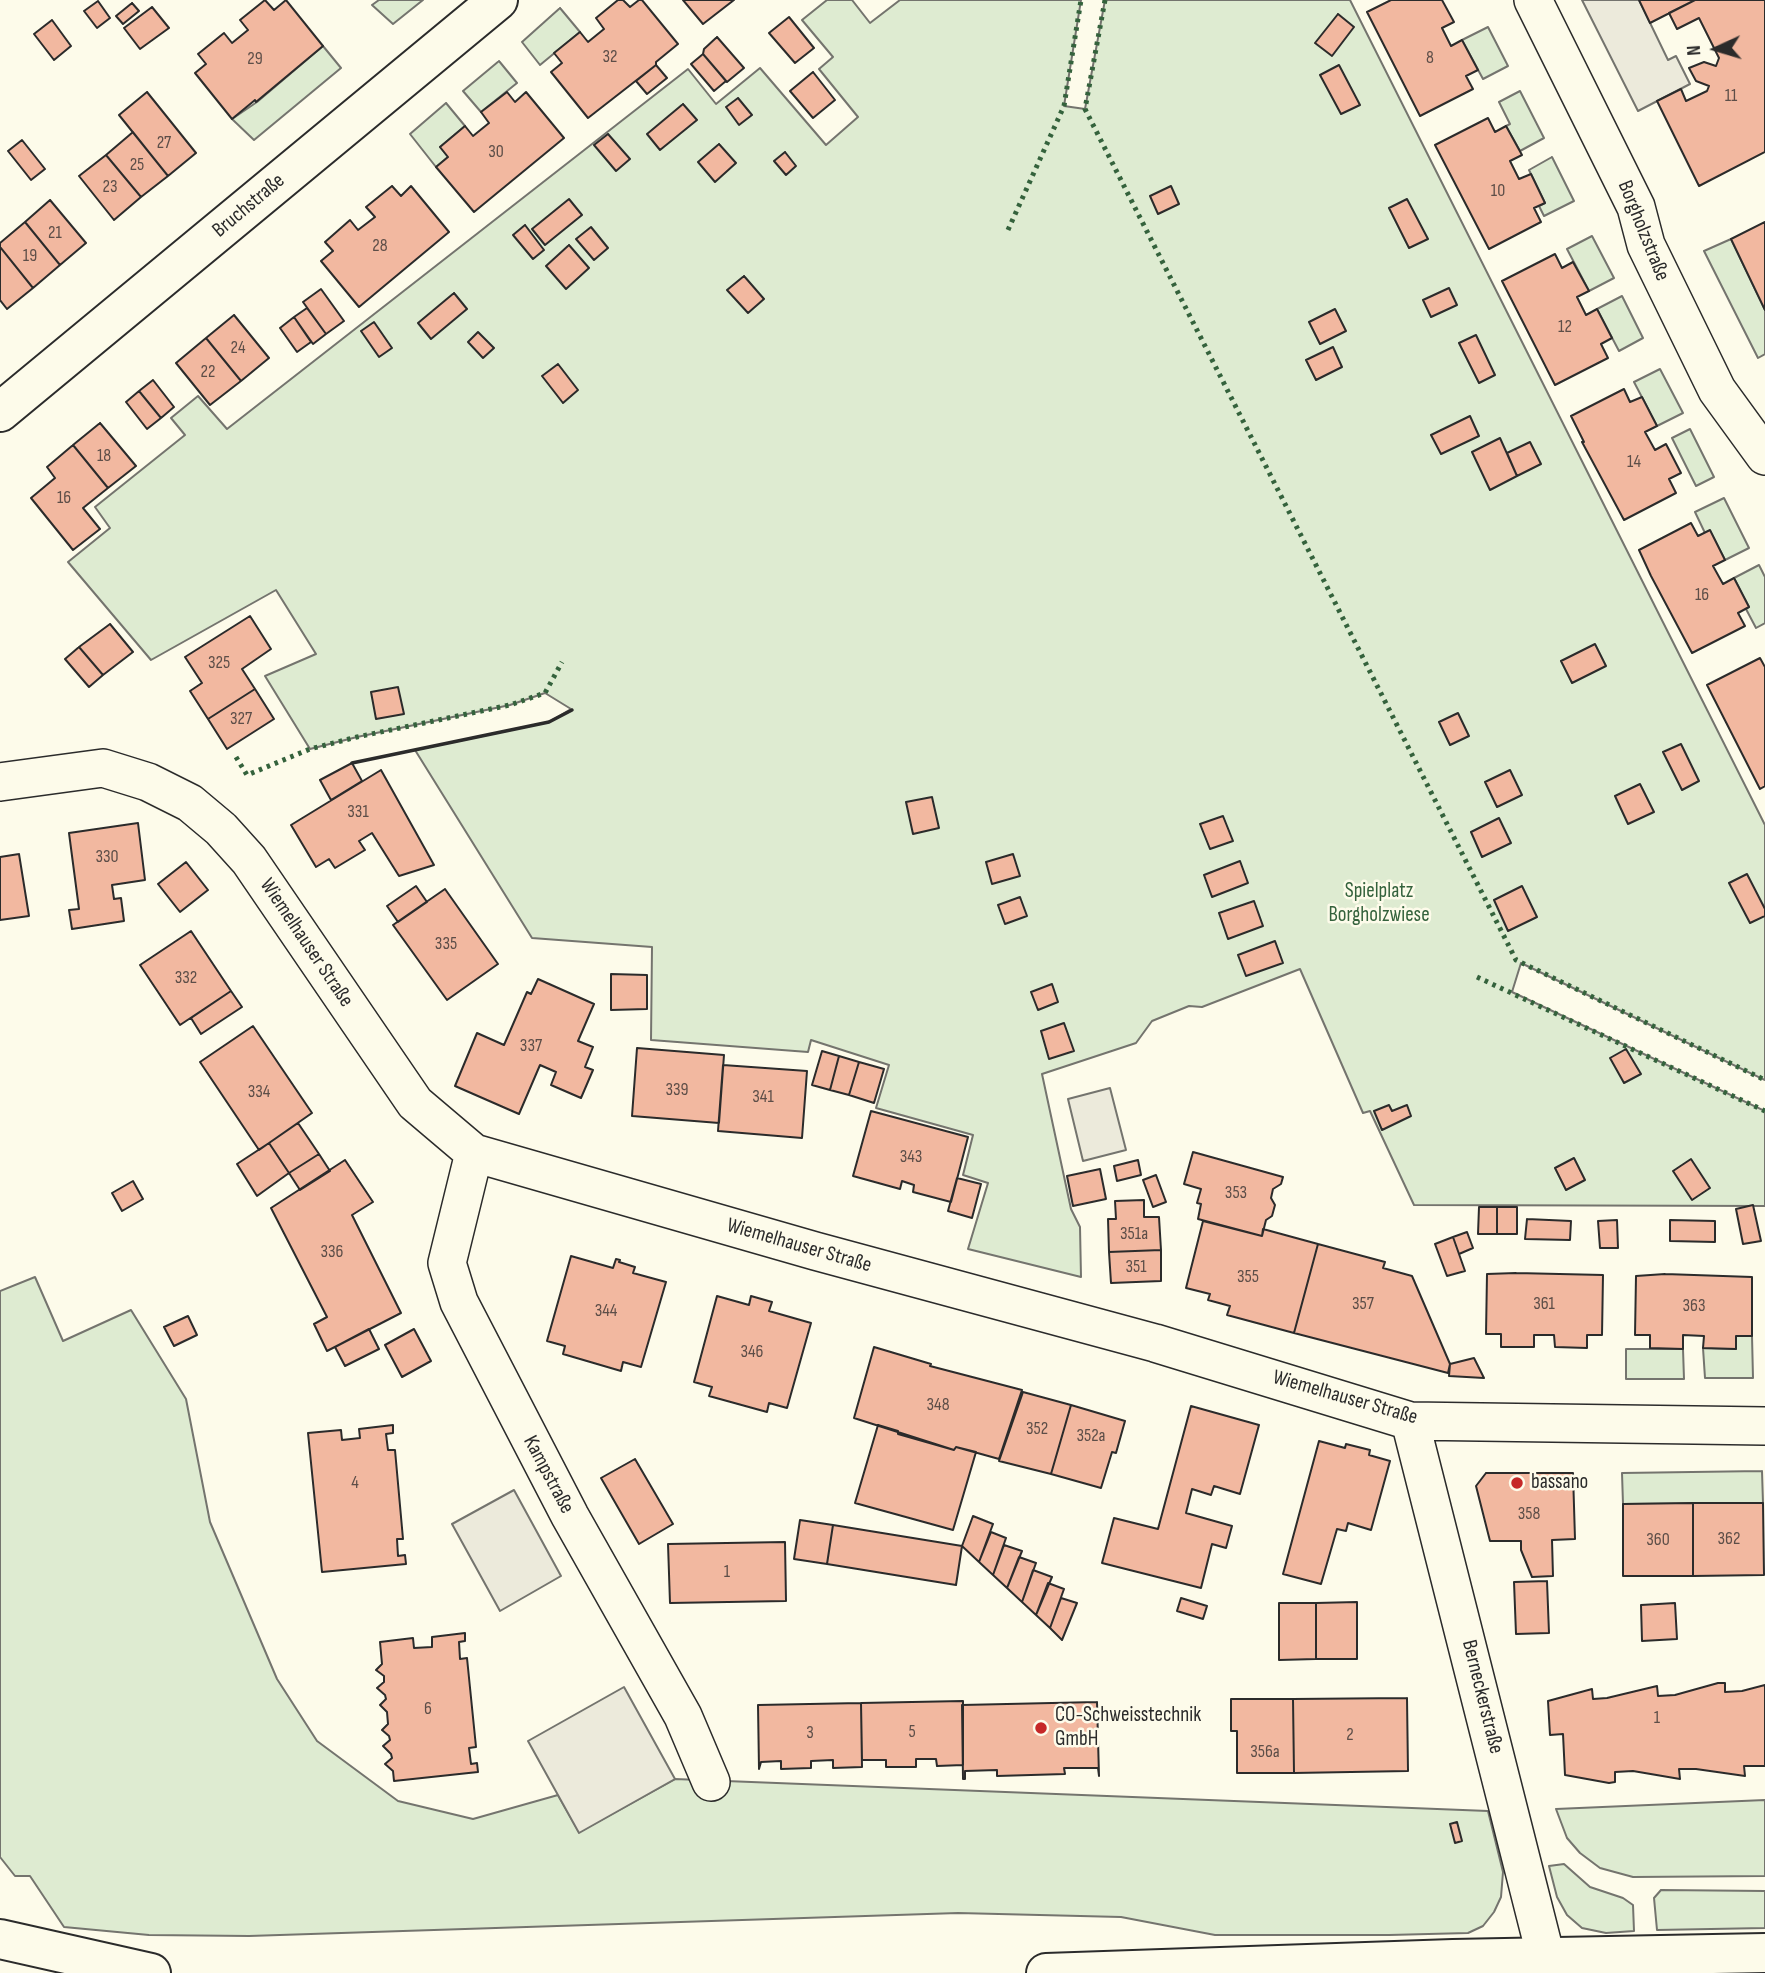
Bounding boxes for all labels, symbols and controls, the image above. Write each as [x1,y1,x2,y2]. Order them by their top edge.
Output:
north arrow [1681,14,1751,84]
text: N [1683,45,1706,56]
house number: 32 [603,46,617,68]
house number: 8 [1426,47,1434,69]
house number: 29 [247,48,263,70]
house number: 11 [1725,85,1737,107]
house number: 27 [157,132,171,154]
house number: 30 [488,141,504,163]
house number: 25 [130,154,144,176]
street label: Bruchstraße [208,169,290,243]
house number: 23 [103,176,117,198]
street label: Borgholzstraße [1611,177,1675,285]
house number: 10 [1491,180,1505,202]
house number: 21 [48,222,62,244]
house number: 28 [372,235,388,257]
house number: 19 [23,245,37,267]
house number: 12 [1558,316,1572,338]
house number: 24 [231,337,245,359]
house number: 22 [201,361,215,383]
house number: 18 [97,445,111,467]
house number: 14 [1627,451,1641,473]
house number: 16 [57,487,71,509]
house number: 16 [1695,584,1709,606]
house number: 325 [208,652,230,674]
house number: 327 [230,708,252,730]
house number: 331 [347,801,369,823]
house number: 330 [95,846,119,868]
street label: Wiemelhauser Straße [254,874,358,1012]
park label: Spielplatz Borgholzwiese [1328,879,1430,929]
house number: 335 [435,933,457,955]
house number: 332 [175,967,197,989]
house number: 337 [520,1035,542,1057]
house number: 339 [665,1079,689,1101]
house number: 334 [248,1081,270,1103]
house number: 341 [752,1086,774,1108]
house number: 343 [900,1146,922,1168]
house number: 353 [1225,1182,1247,1204]
street label: Wiemelhauser Straße [724,1213,874,1279]
house number: 351a [1120,1223,1148,1245]
house number: 336 [321,1241,343,1263]
house number: 351 [1125,1256,1147,1278]
house number: 355 [1237,1266,1259,1288]
house number: 357 [1352,1293,1374,1315]
house number: 361 [1533,1293,1555,1315]
house number: 363 [1683,1295,1705,1317]
house number: 344 [595,1300,617,1322]
house number: 346 [741,1341,763,1363]
street label: Wiemelhauser Straße [1270,1365,1420,1431]
house number: 348 [926,1394,950,1416]
house number: 352 [1026,1418,1048,1440]
house number: 352a [1076,1425,1106,1447]
street label: Kampstraße [517,1432,579,1518]
place label: bassano [1531,1470,1588,1496]
house number: 4 [351,1472,359,1494]
marker: bassano [1509,1475,1525,1491]
house number: 358 [1518,1503,1540,1525]
house number: 362 [1718,1528,1740,1550]
house number: 360 [1646,1529,1670,1551]
house number: 1 [724,1561,730,1583]
street label: Berneckerstraße [1456,1637,1508,1757]
house number: 6 [424,1698,432,1720]
place label: CO-Schweisstechnik GmbH [1055,1703,1201,1753]
house number: 1 [1654,1707,1660,1729]
marker: CO-Schweisstechnik GmbH [1033,1720,1049,1736]
house number: 5 [908,1721,916,1743]
house number: 3 [806,1722,814,1744]
house number: 2 [1346,1724,1354,1746]
house number: 356a [1250,1741,1280,1763]

